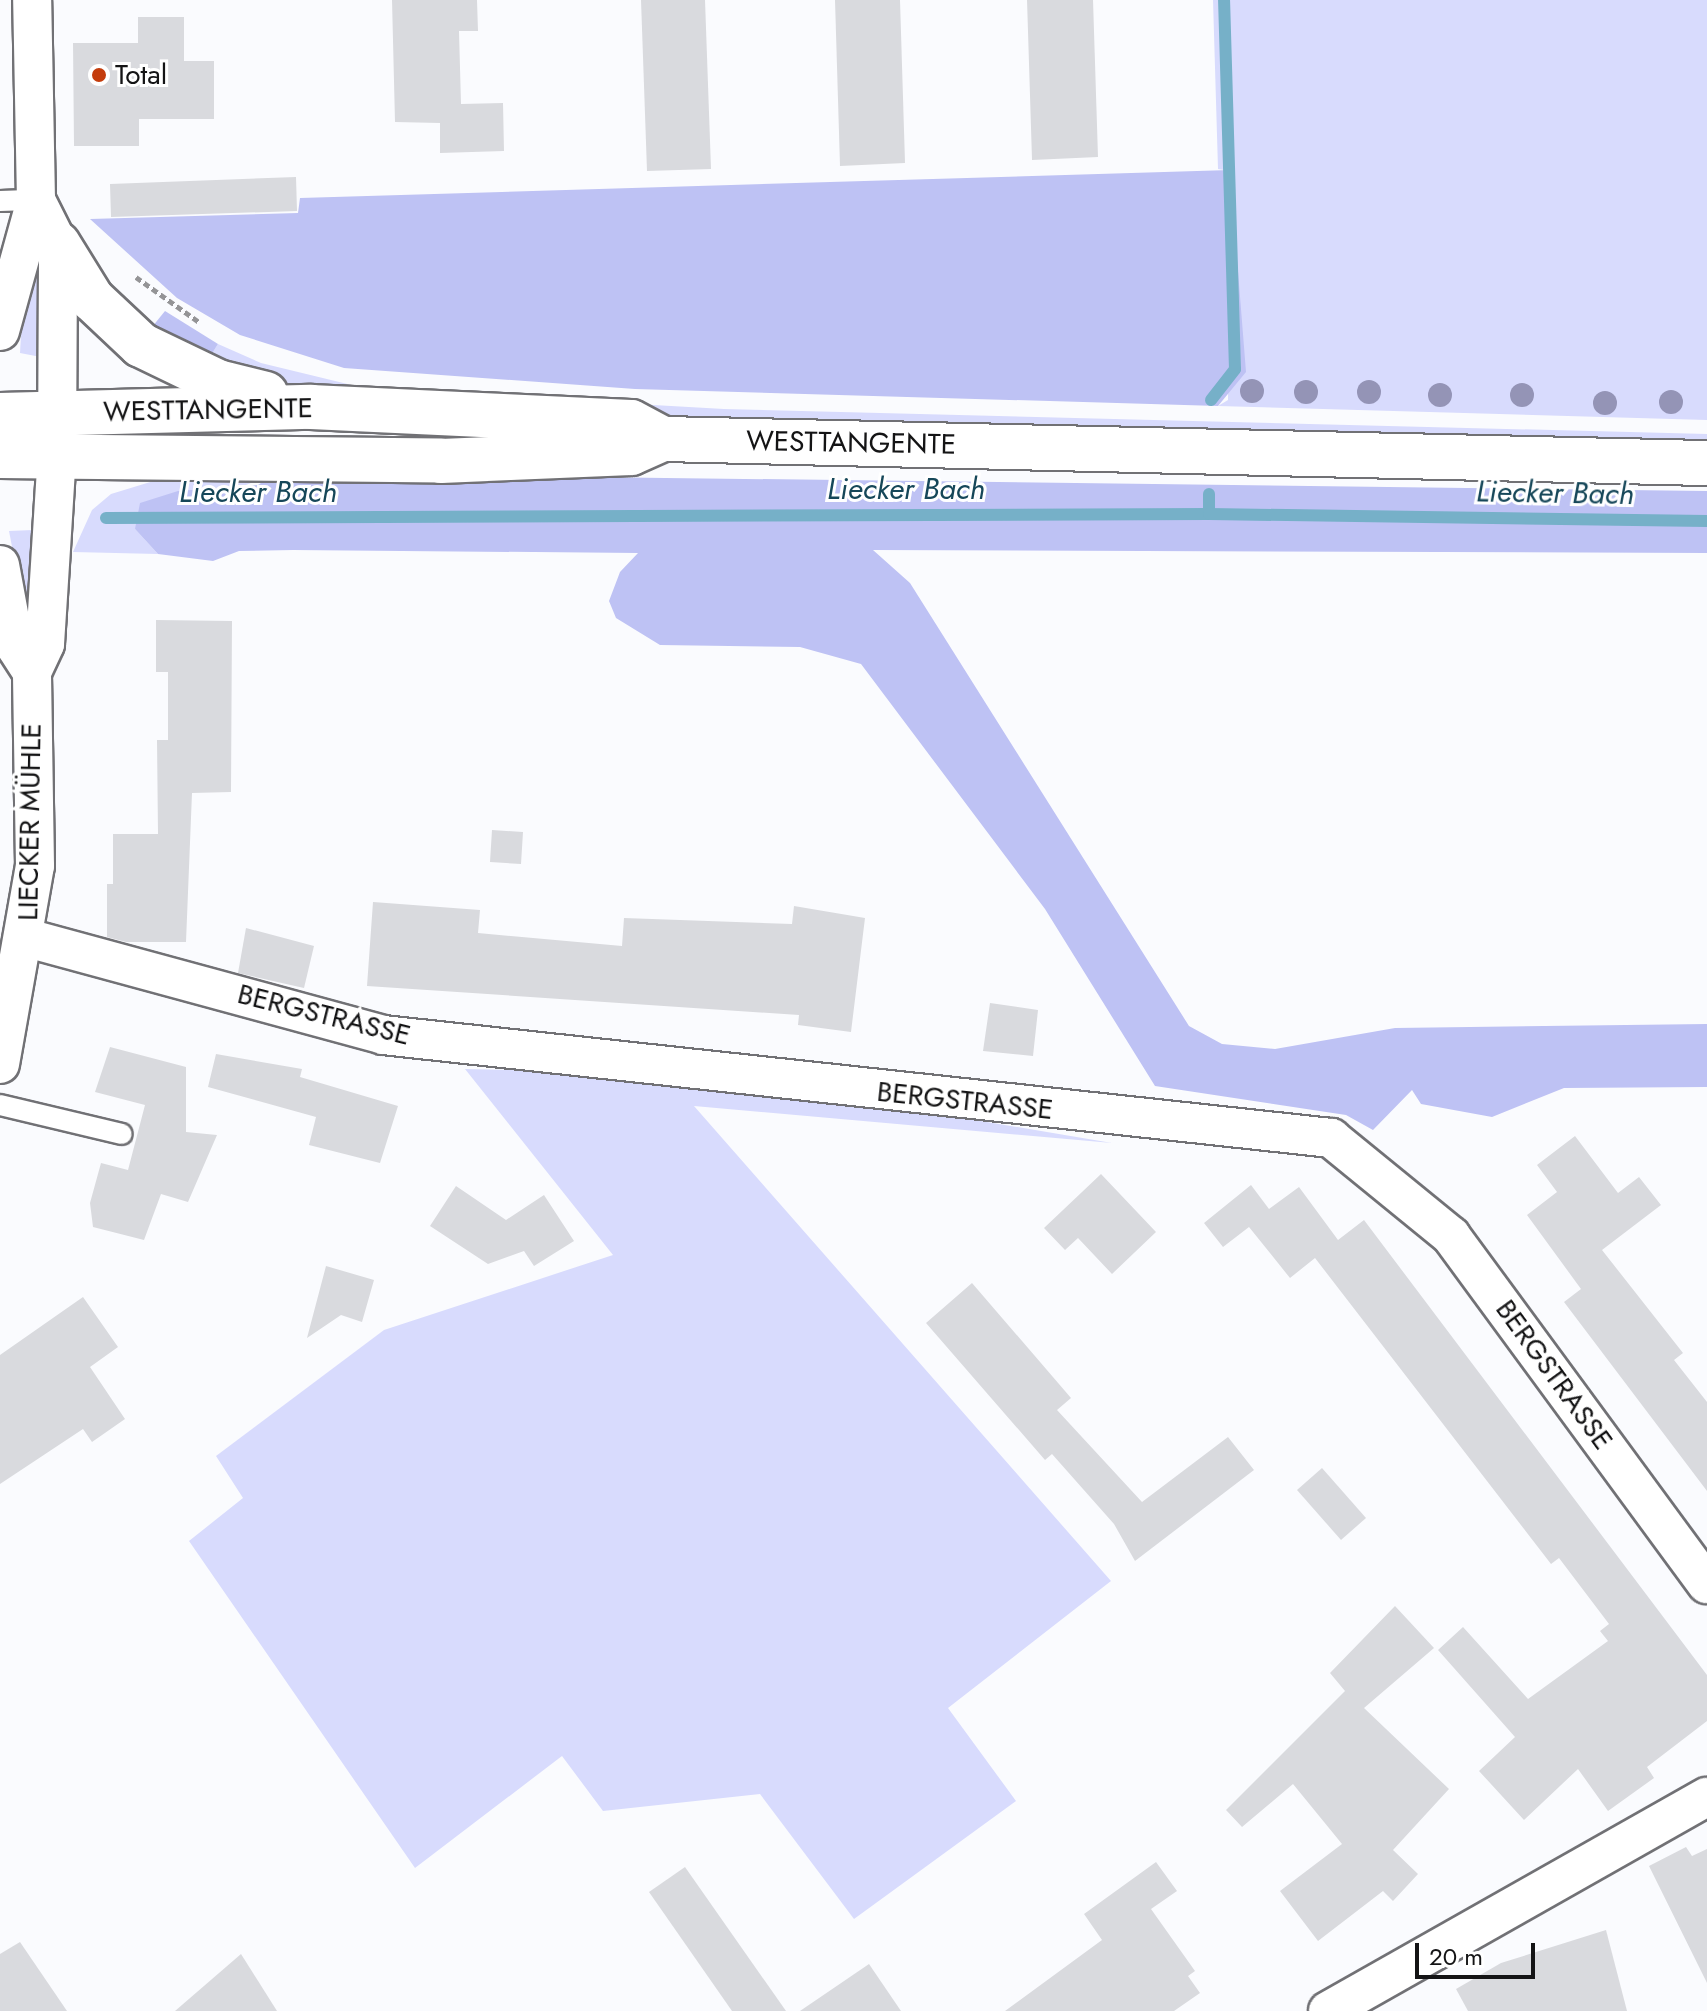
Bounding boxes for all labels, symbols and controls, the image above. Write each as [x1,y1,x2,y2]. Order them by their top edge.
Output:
place label: Total [115,58,167,92]
marker: Total [90,66,108,84]
street label: WESTTANGENTE [103,391,313,429]
street label: WESTTANGENTE [746,424,956,462]
water label: Liecker Bach [827,471,985,507]
water label: Liecker Bach [179,474,337,510]
water label: Liecker Bach [1476,474,1634,512]
street label: LIECKER MÜHLE [11,723,49,921]
street label: BERGSTRASSE [234,977,414,1053]
street label: BERGSTRASSE [875,1075,1055,1127]
street label: BERGSTRASSE [1488,1294,1620,1456]
scale bar [1419,1927,1539,1977]
text: 20 m [1429,1939,1483,1974]

